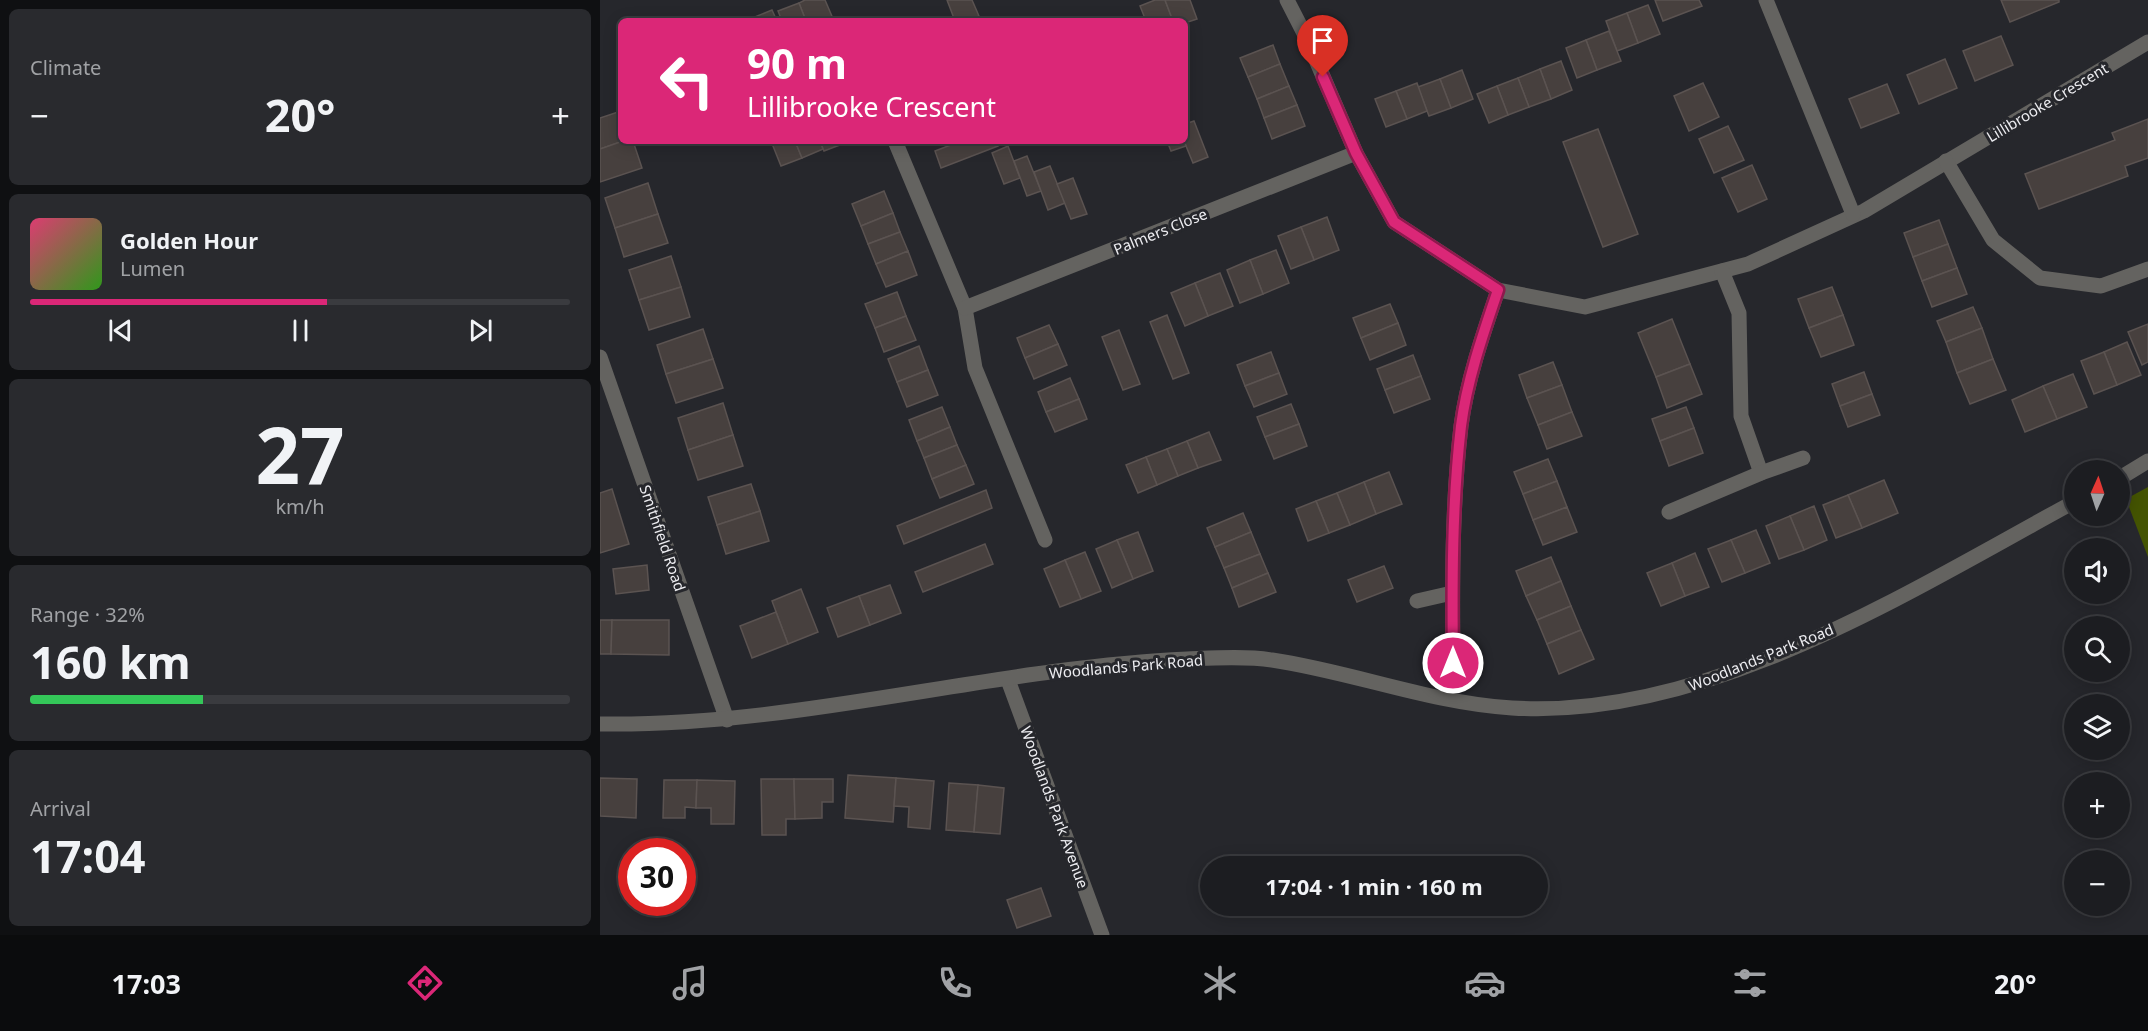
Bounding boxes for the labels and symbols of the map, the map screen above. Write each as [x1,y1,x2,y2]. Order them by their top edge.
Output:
pin [1297,15,1348,77]
street label: Lillibrooke Crescent [1983,58,2112,146]
street label: Palmers Close [1110,203,1210,259]
north arrow [2064,460,2130,526]
street label: Smithfield Road [635,482,691,594]
street label: Woodlands Park Road [1686,619,1836,695]
position arrow [1421,631,1485,695]
street label: Woodlands Park Road [1048,649,1204,683]
street label: Woodlands Park Avenue [1016,723,1094,891]
speed limit sign: 30 [618,838,696,916]

